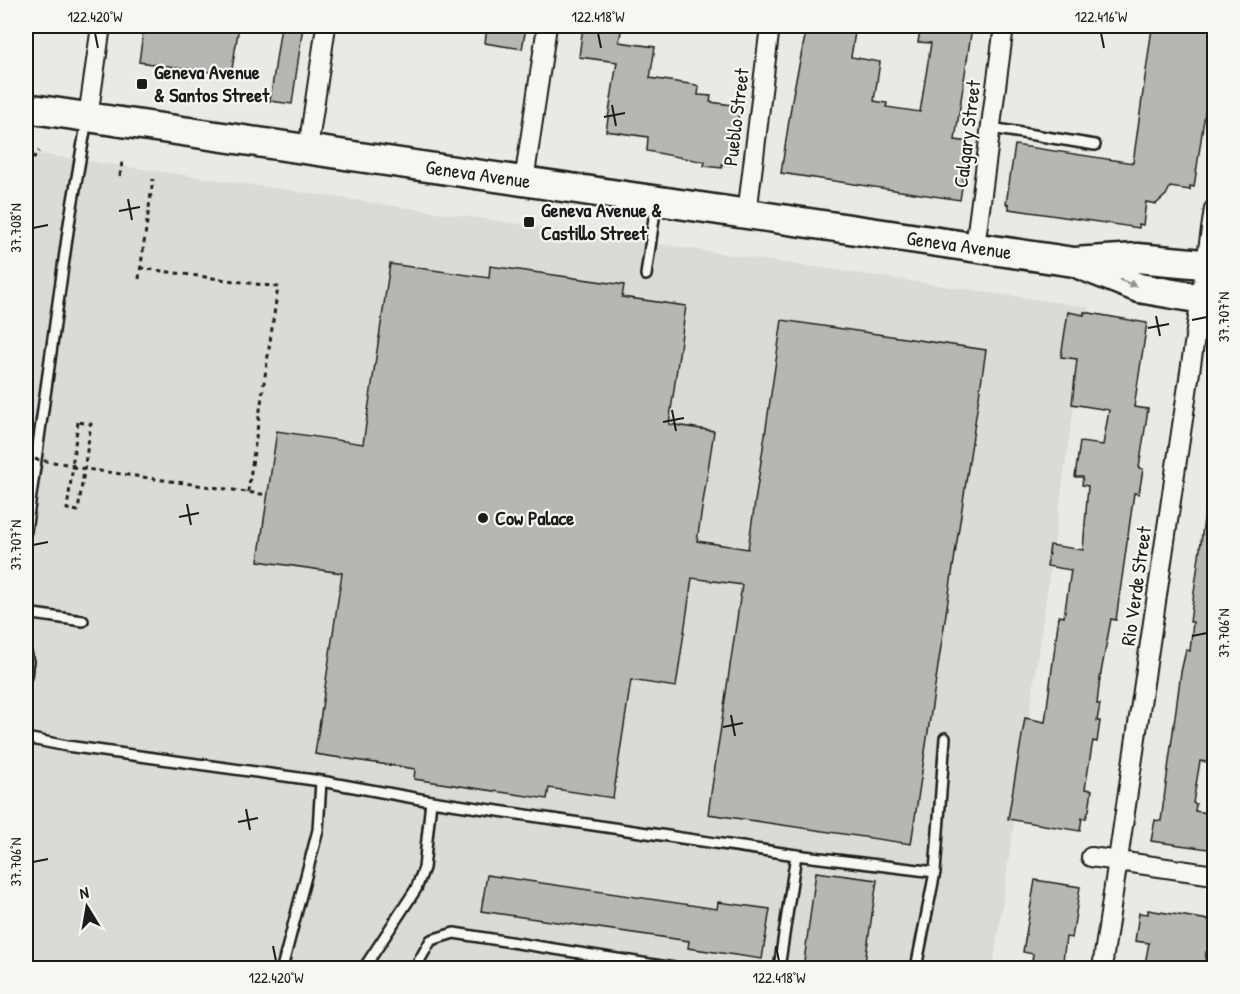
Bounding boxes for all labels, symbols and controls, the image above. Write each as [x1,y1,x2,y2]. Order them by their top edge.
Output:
text: 122.420°W [68,6,123,27]
text: 122.418°W [572,6,625,27]
text: 122.416°W [1075,6,1128,27]
place label: Geneva Avenue & Santos Street [154,58,270,108]
street label: Pueblo Street [716,65,755,167]
marker: Geneva Avenue & Santos Street [135,77,149,91]
street label: Calgary Street [947,77,987,189]
street label: Geneva Avenue [424,153,532,194]
place label: Geneva Avenue & Castillo Street [541,196,662,246]
text: 37.708°N [5,203,26,253]
marker: Geneva Avenue & Castillo Street [522,215,536,229]
street label: Geneva Avenue [905,224,1013,265]
one-way arrow [1119,279,1137,289]
text: 37.707°N [1213,292,1234,342]
place label: Cow Palace [495,504,574,531]
marker: Cow Palace [476,511,490,525]
text: 37.707°N [5,520,26,570]
street label: Rio Verde Street [1114,524,1157,647]
text: 37.706°N [1213,609,1234,657]
text: 37.706°N [5,838,26,886]
north arrow [57,877,117,937]
text: N [78,881,91,904]
text: 122.420°W [249,967,304,988]
text: 122.418°W [753,967,806,988]

